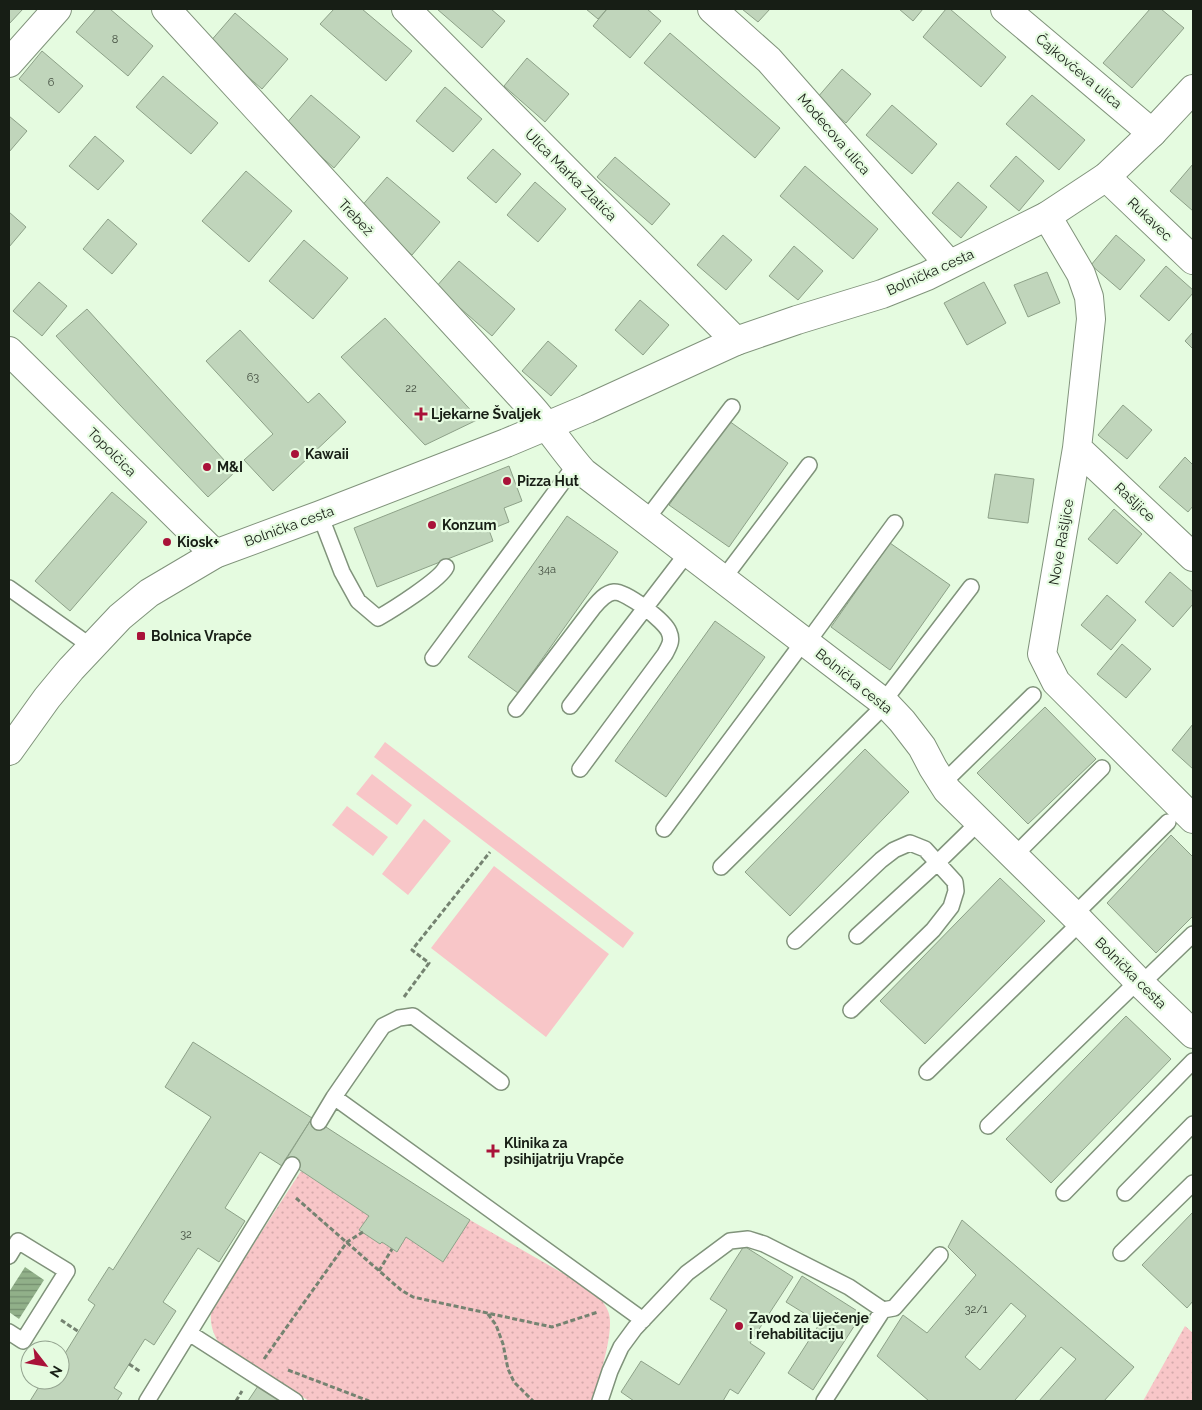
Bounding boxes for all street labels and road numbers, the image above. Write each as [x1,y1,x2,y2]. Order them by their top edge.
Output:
street label: Čajkovčeva ulica [1033,29,1127,112]
street label: Modecova ulica [794,90,874,178]
street label: Ulica Marka Zlatića [522,126,620,224]
street label: Rukavec [1125,194,1176,244]
street label: Trebež [335,196,377,239]
street label: Bolnička cesta [884,246,976,298]
street label: Topolčica [84,424,140,480]
street label: Rašljice [1112,479,1158,525]
street label: Nove Rašljice [1046,498,1076,586]
street label: Bolnička cesta [242,502,336,550]
street label: Bolnička cesta [812,645,896,717]
street label: Bolnička cesta [1092,934,1170,1012]

